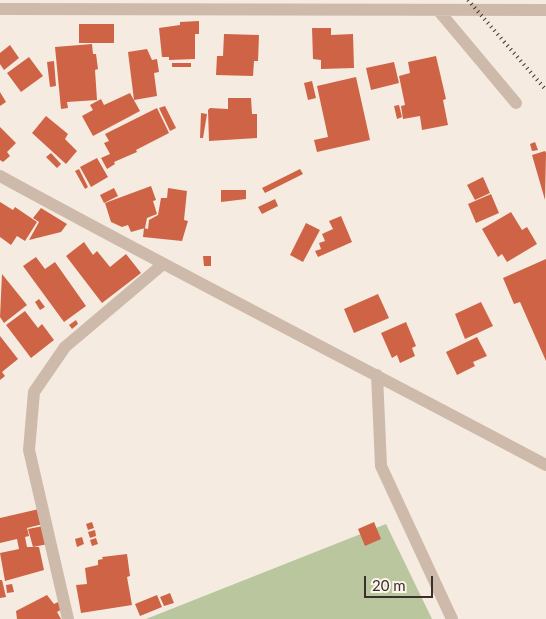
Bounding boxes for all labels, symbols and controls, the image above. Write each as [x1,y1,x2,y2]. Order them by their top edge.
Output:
scale bar [366,566,435,598]
text: 20 m [372,576,406,594]

